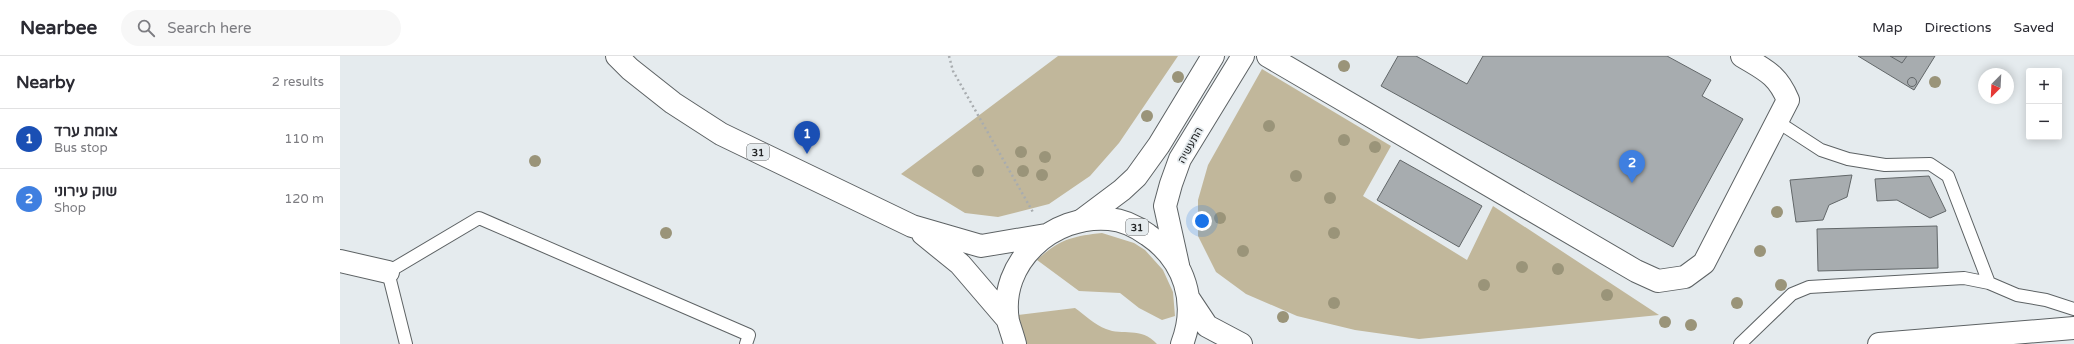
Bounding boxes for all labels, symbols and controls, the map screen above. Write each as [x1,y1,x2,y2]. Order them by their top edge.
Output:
search box [121,10,401,46]
text: Nearbee [20,17,97,39]
icon: search [135,17,157,39]
text: Search here [167,19,252,37]
text: Map [1872,19,1903,36]
text: Directions [1925,19,1992,36]
text: Saved [2014,19,2054,36]
north arrow [1978,68,2014,104]
map controls [2026,68,2062,140]
button: + [2026,68,2062,104]
text: Nearby [16,72,75,93]
text: 2 results [272,74,324,90]
button: − [2026,104,2062,140]
pin: 1 [794,121,820,154]
text: צומת ערד [54,122,118,140]
street label: התעשיה [1175,125,1206,166]
text: 1 [25,131,33,147]
text: 110 m [284,131,324,147]
text: Bus stop [54,140,108,156]
road number: 31 [747,144,769,160]
pin: 2 [1619,150,1645,183]
text: שוק עירוני [54,182,117,200]
text: 2 [25,191,33,207]
text: 120 m [284,191,324,207]
text: Shop [54,200,86,216]
your location [1192,211,1212,231]
road number: 31 [1126,219,1148,235]

